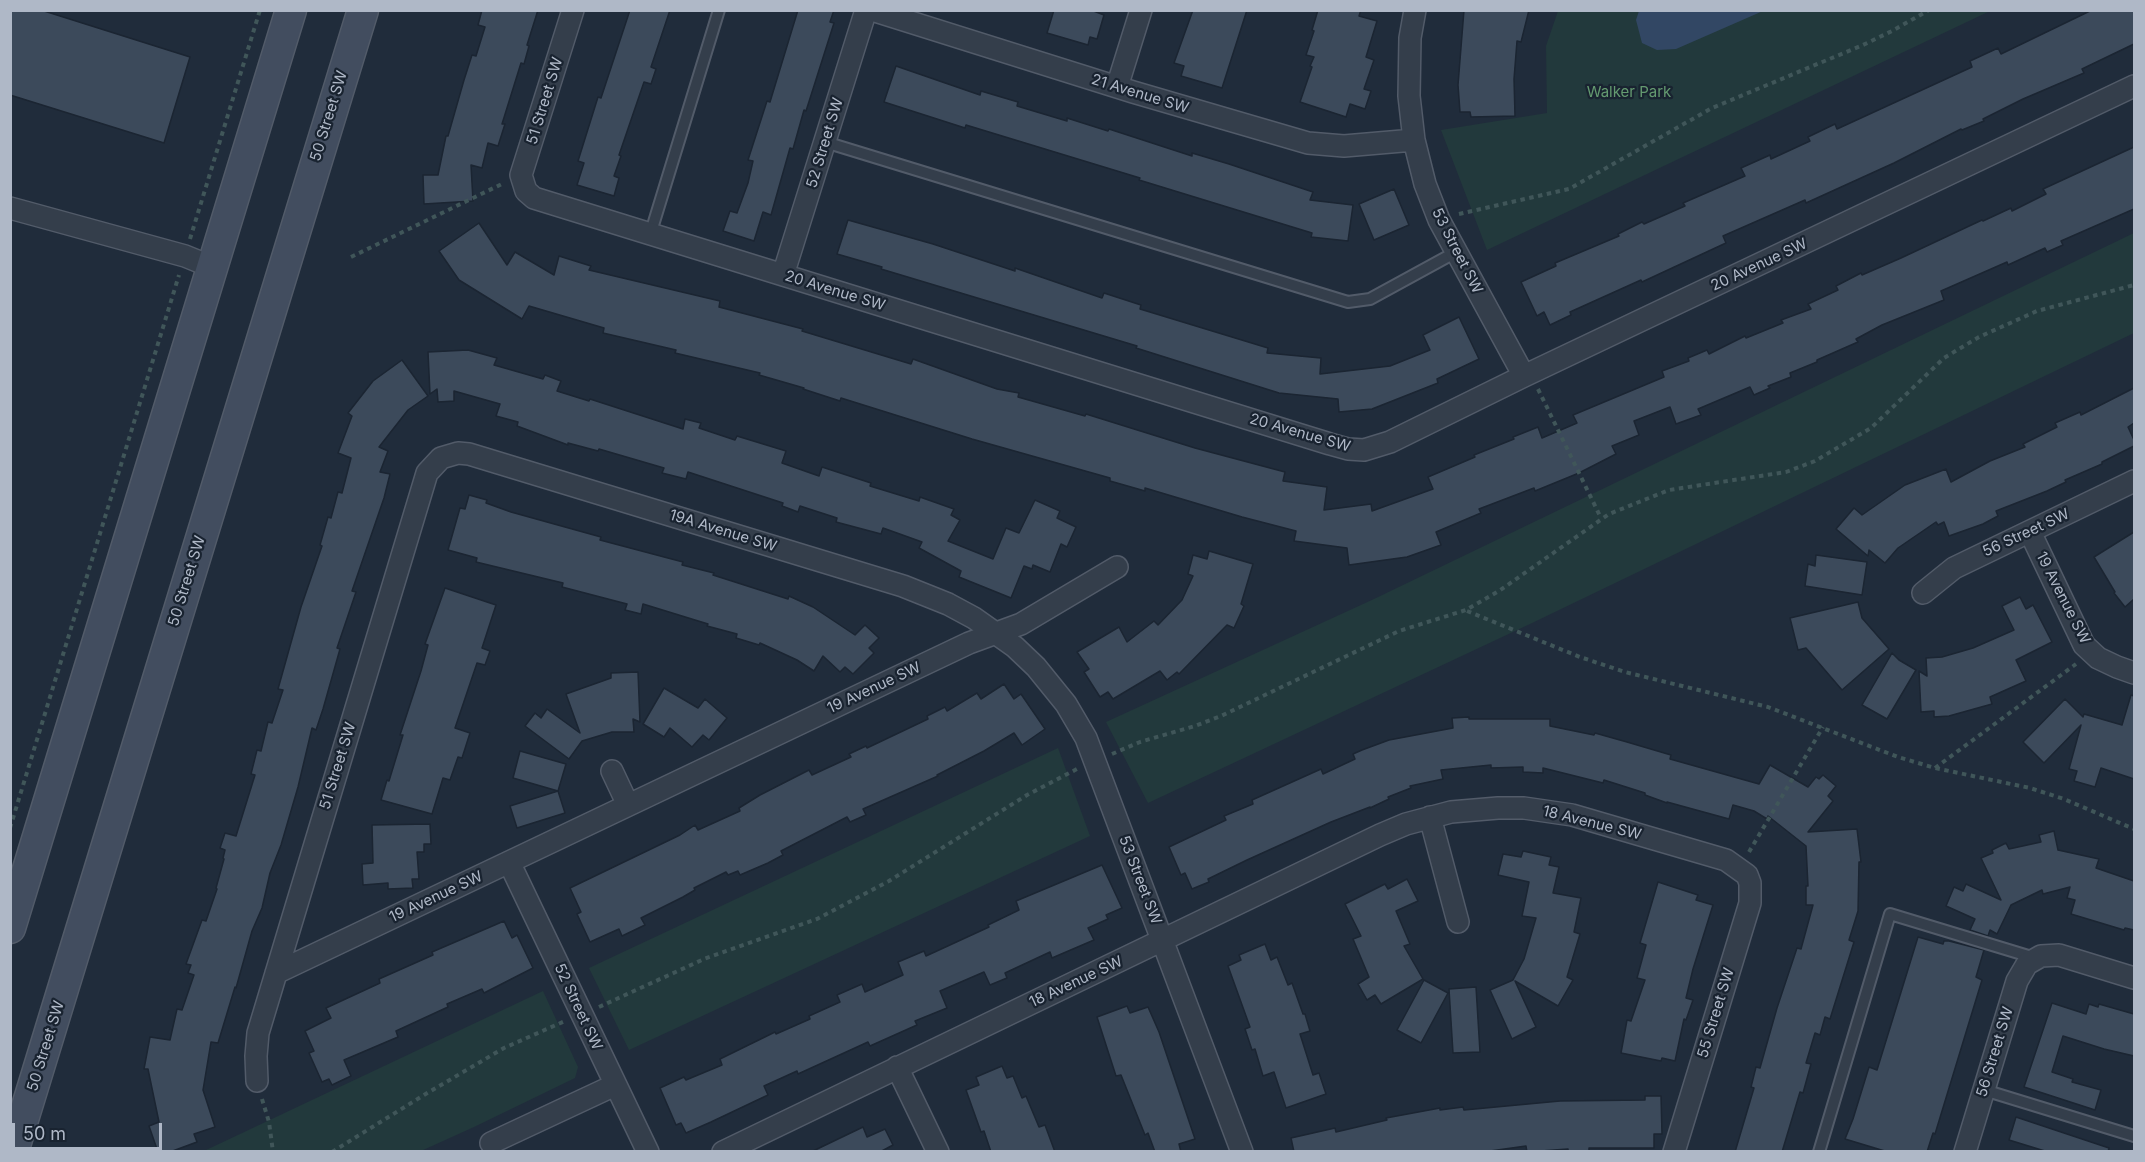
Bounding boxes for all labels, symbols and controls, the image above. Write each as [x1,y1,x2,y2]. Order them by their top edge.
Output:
street label: 51 Street SW [523,55,567,147]
street label: 50 Street SW [307,69,351,163]
street label: 21 Avenue SW [1089,71,1191,117]
park label: Walker Park [1587,83,1671,101]
street label: 52 Street SW [803,96,847,190]
street label: 53 Street SW [1428,205,1486,297]
street label: 20 Avenue SW [1708,235,1810,295]
street label: 20 Avenue SW [783,267,887,315]
street label: 20 Avenue SW [1247,410,1353,456]
street label: 56 Street SW [1980,505,2072,561]
street label: 19A Avenue SW [667,506,779,556]
street label: 50 Street SW [165,534,209,628]
street label: 19 Avenue SW [2032,549,2094,647]
street label: 19 Avenue SW [824,659,924,717]
street label: 51 Street SW [316,720,360,812]
street label: 18 Avenue SW [1541,802,1643,844]
street label: 53 Street SW [1115,833,1165,927]
street label: 19 Avenue SW [386,868,486,926]
street label: 18 Avenue SW [1026,953,1126,1011]
street label: 52 Street SW [550,961,606,1053]
street label: 55 Street SW [1694,966,1738,1060]
street label: 50 Street SW [24,999,68,1093]
street label: 56 Street SW [1973,1005,2017,1099]
scale bar [15,1111,165,1149]
text: 50 m [23,1123,66,1144]

